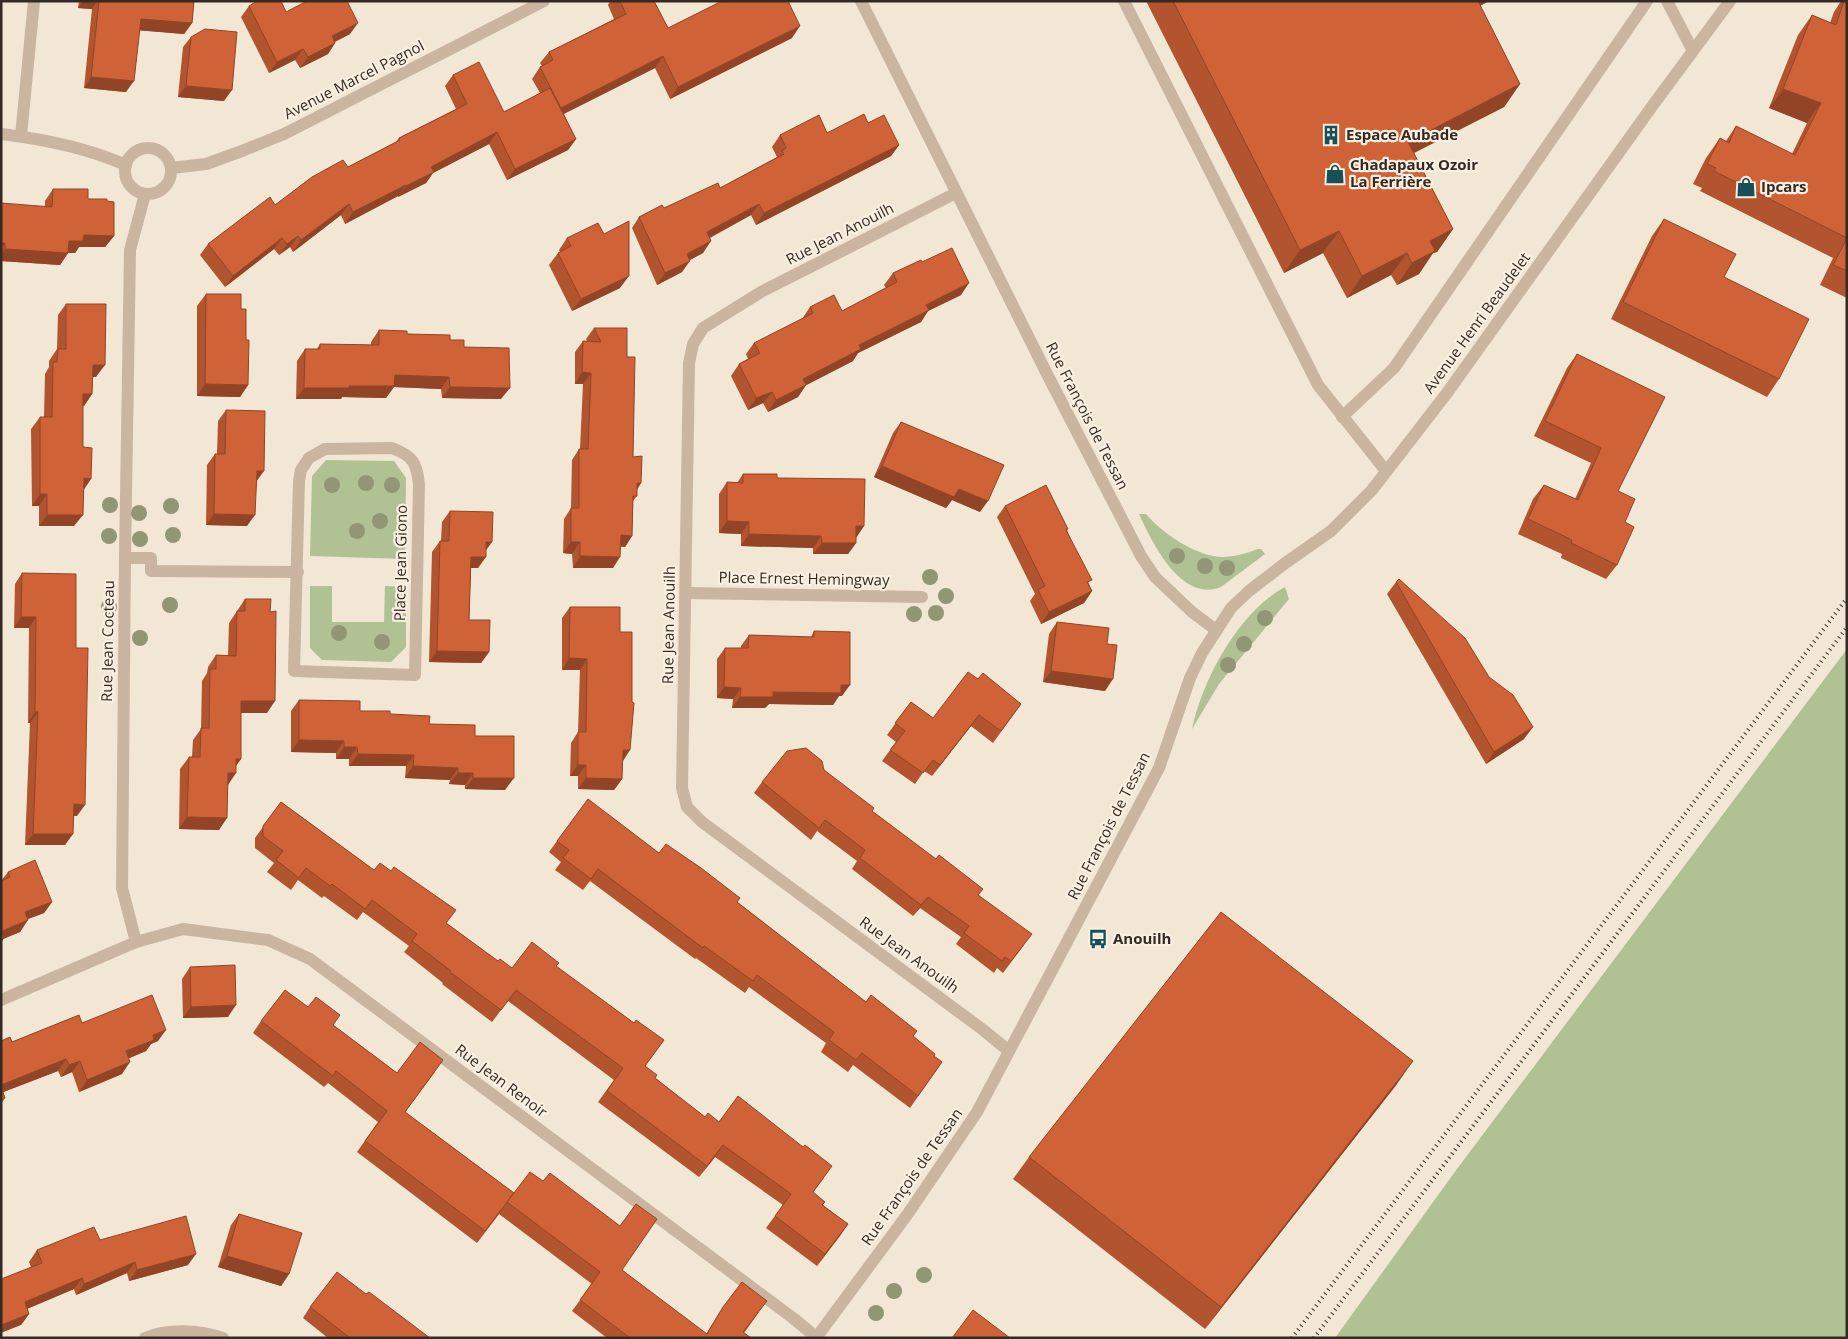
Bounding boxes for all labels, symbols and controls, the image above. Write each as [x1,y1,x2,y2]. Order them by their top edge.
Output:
street label: Avenue Marcel Pagnol [280,35,427,123]
building icon: Espace Aubade [1320,124,1342,146]
place label: Espace Aubade [1346,124,1458,144]
place label: Chadapaux Ozoir La Ferrière [1350,154,1478,191]
shop icon: Chadapaux Ozoir La Ferrière [1324,163,1346,185]
shop icon: Ipcars [1735,176,1757,198]
place label: Ipcars [1761,176,1807,196]
street label: Rue Jean Anouilh [782,197,897,269]
street label: Avenue Henri Beaudelet [1418,248,1534,397]
street label: Rue François de Tessan [1042,338,1134,493]
street label: Place Jean Giono [389,505,411,621]
street label: Rue Jean Anouilh [657,566,679,684]
street label: Place Ernest Hemingway [718,567,890,590]
street label: Rue Jean Cocteau [96,580,118,702]
street label: Rue François de Tessan [1062,748,1154,903]
street label: Rue Jean Anouilh [856,911,963,997]
bus stop icon: Anouilh [1087,928,1109,950]
place label: Anouilh [1113,928,1171,948]
street label: Rue Jean Renoir [451,1039,552,1121]
street label: Rue François de Tessan [856,1104,966,1249]

